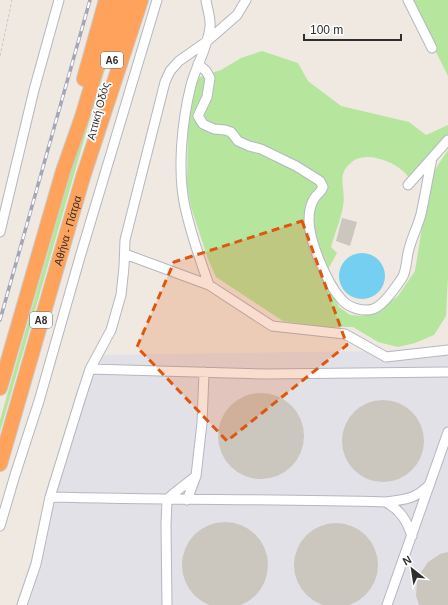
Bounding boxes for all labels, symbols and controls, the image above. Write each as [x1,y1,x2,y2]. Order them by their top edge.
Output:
scale bar [304,16,401,42]
text: 100 m [310,23,343,37]
road number: Α6 [101,52,123,68]
street label: Αττική Οδός [85,81,111,141]
street label: Αθήνα - Πάτρα [52,193,84,267]
road number: Α8 [30,312,52,328]
north arrow [392,549,432,589]
text: N [401,553,413,568]

